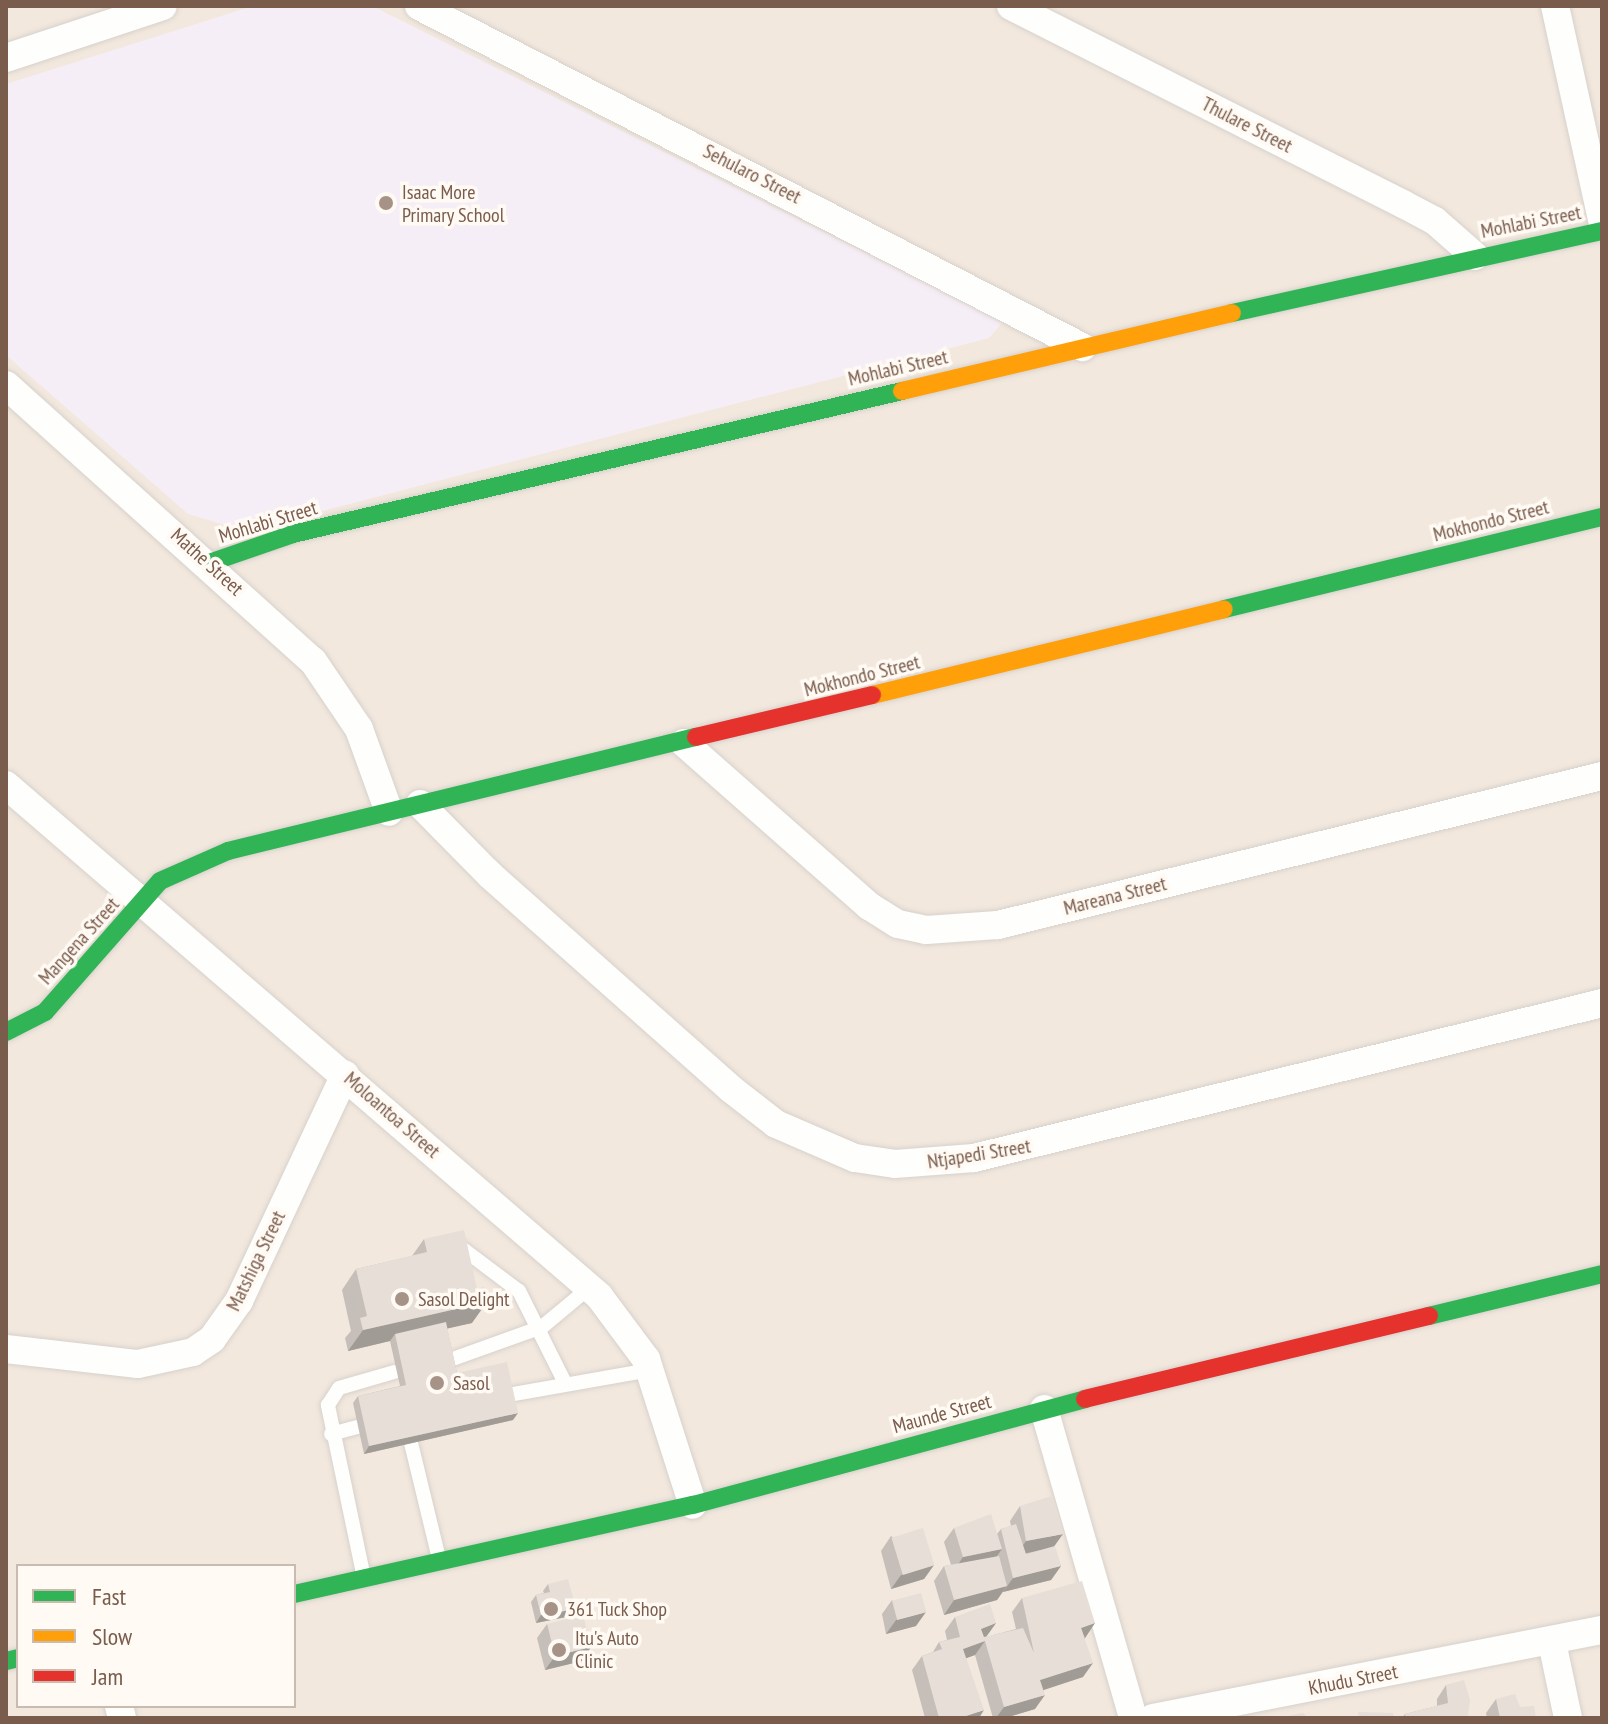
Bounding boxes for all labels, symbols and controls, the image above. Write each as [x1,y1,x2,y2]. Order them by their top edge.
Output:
street label: Thulare Street [1198,92,1296,158]
street label: Sehularo Street [699,139,805,209]
place label: Isaac More Primary School [402,180,505,227]
marker: Isaac More Primary School [377,194,395,212]
street label: Mohlabi Street [1479,201,1583,243]
street label: Mohlabi Street [846,345,950,391]
street label: Mokhondo Street [1431,495,1551,547]
street label: Mohlabi Street [216,496,320,548]
street label: Mathe Street [166,523,248,601]
street label: Mokhondo Street [802,650,922,702]
street label: Mareana Street [1061,872,1169,920]
street label: Mangena Street [34,893,124,989]
street label: Moloantoa Street [339,1067,445,1163]
street label: Ntjapedi Street [926,1134,1032,1174]
street label: Matshiga Street [221,1207,291,1315]
place label: Sasol Delight [418,1287,510,1311]
marker: Sasol Delight [393,1290,411,1308]
place label: Sasol [453,1371,490,1395]
marker: Sasol [428,1374,446,1392]
street label: Maunde Street [890,1389,994,1439]
legend [16,1564,296,1708]
text: Fast [92,1581,126,1612]
place label: 361 Tuck Shop [567,1597,668,1621]
marker: 361 Tuck Shop [542,1600,560,1618]
text: Slow [92,1621,132,1652]
place label: Itu's Auto Clinic [575,1626,640,1673]
marker: Itu's Auto Clinic [550,1641,568,1659]
street label: Khudu Street [1306,1660,1400,1700]
text: Jam [92,1661,123,1692]

